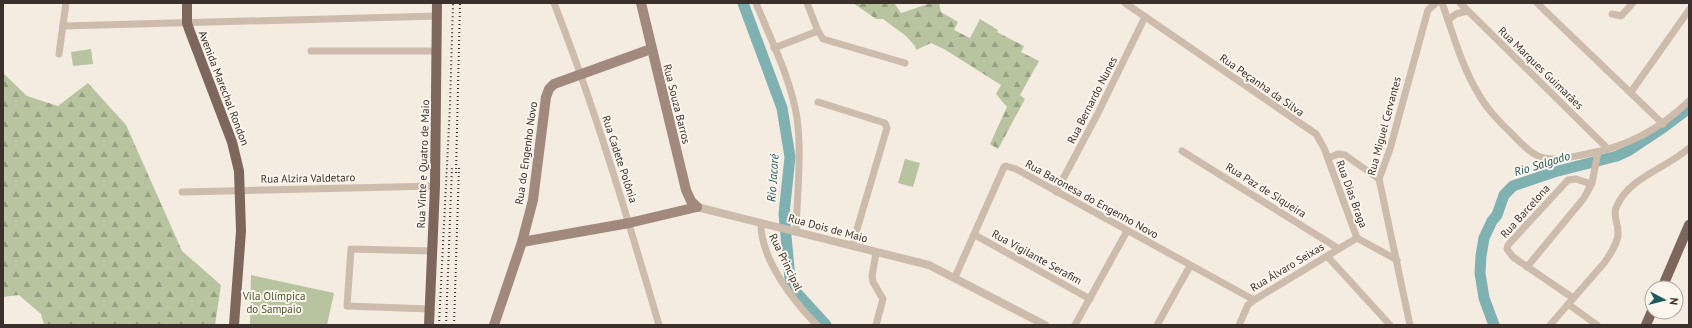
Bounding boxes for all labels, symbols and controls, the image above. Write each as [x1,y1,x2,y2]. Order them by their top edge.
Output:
street label: Rua Marques Guimarães [1495,24,1587,113]
street label: Avenida Marechal Rondon [196,29,252,147]
street label: Rua Peçanha da Silva [1217,51,1307,119]
street label: Rua Bernardo Nunes [1064,54,1120,146]
street label: Rua Souza Barros [660,63,694,146]
street label: Rua Miguel Cervantes [1364,75,1404,177]
street label: Rua Vinte e Quatro de Maio [414,99,432,229]
street label: Rua do Engenho Novo [512,100,540,205]
street label: Rua Cadete Polônia [599,114,641,204]
water label: Rio Salgado [1512,148,1572,179]
water label: Rio Jacaré [763,153,782,202]
street label: Rua Baronesa do Engenho Novo [1023,156,1161,242]
street label: Rua Dias Braga [1333,158,1371,230]
street label: Rua Paz de Siqueira [1223,160,1309,220]
street label: Rua Alzira Valdetaro [261,170,355,186]
street label: Rua Barcelona [1497,181,1553,241]
street label: Rua Dois de Maio [787,211,869,245]
street label: Rua Vigilante Serafim [990,226,1085,288]
street label: Rua Principal [766,231,806,294]
street label: Rua Álvaro Seixas [1248,239,1327,295]
north arrow [1644,280,1684,320]
park label: Vila Olímpica do Sampaio [242,289,305,316]
text: N [1667,297,1681,306]

